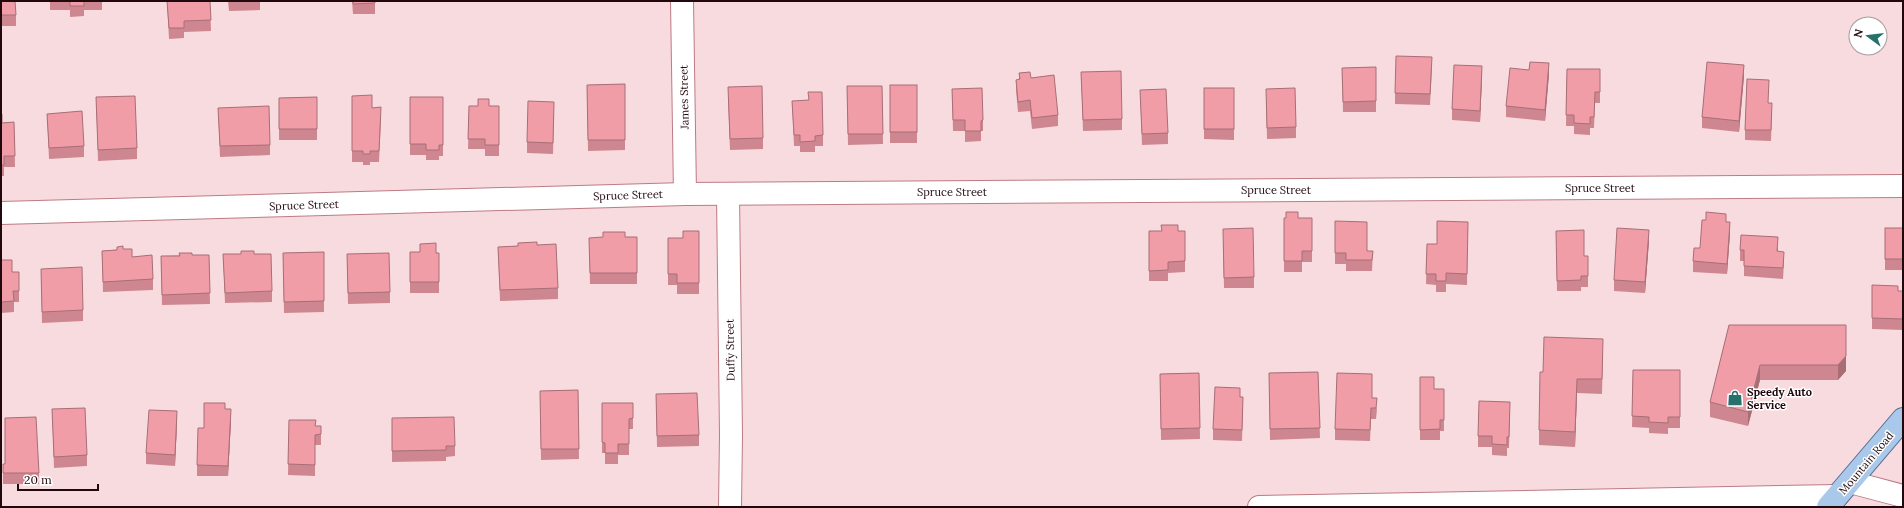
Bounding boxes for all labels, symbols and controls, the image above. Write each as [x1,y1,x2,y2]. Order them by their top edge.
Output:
north arrow [1848,16,1888,56]
text: N [1850,27,1866,39]
street label: James Street [676,64,692,130]
street label: Spruce Street [1565,181,1636,195]
street label: Spruce Street [1241,183,1312,197]
street label: Spruce Street [917,185,988,199]
street label: Spruce Street [593,187,664,203]
street label: Spruce Street [269,197,340,213]
street label: Duffy Street [722,318,738,381]
place label: Speedy Auto Service [1747,385,1812,412]
shop icon: Speedy Auto Service [1726,389,1744,407]
street label: Mountain Road [1836,428,1897,497]
scale bar [18,466,98,492]
text: 20 m [24,472,52,487]

